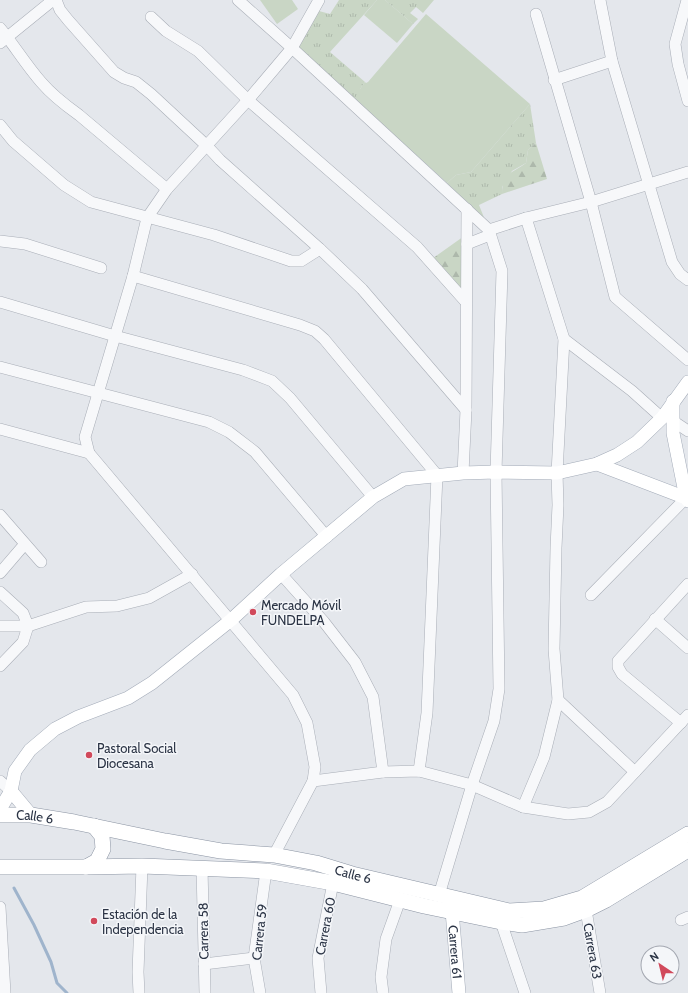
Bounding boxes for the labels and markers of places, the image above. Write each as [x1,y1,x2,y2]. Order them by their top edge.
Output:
place label: Mercado Móvil FUNDELPA [261,597,341,628]
marker: Mercado Móvil FUNDELPA [248,607,258,617]
place label: Pastoral Social Diocesana [97,740,176,771]
marker: Pastoral Social Diocesana [84,750,94,760]
place label: Estación de la Independencia [102,906,184,937]
marker: Estación de la Independencia [89,916,99,926]

